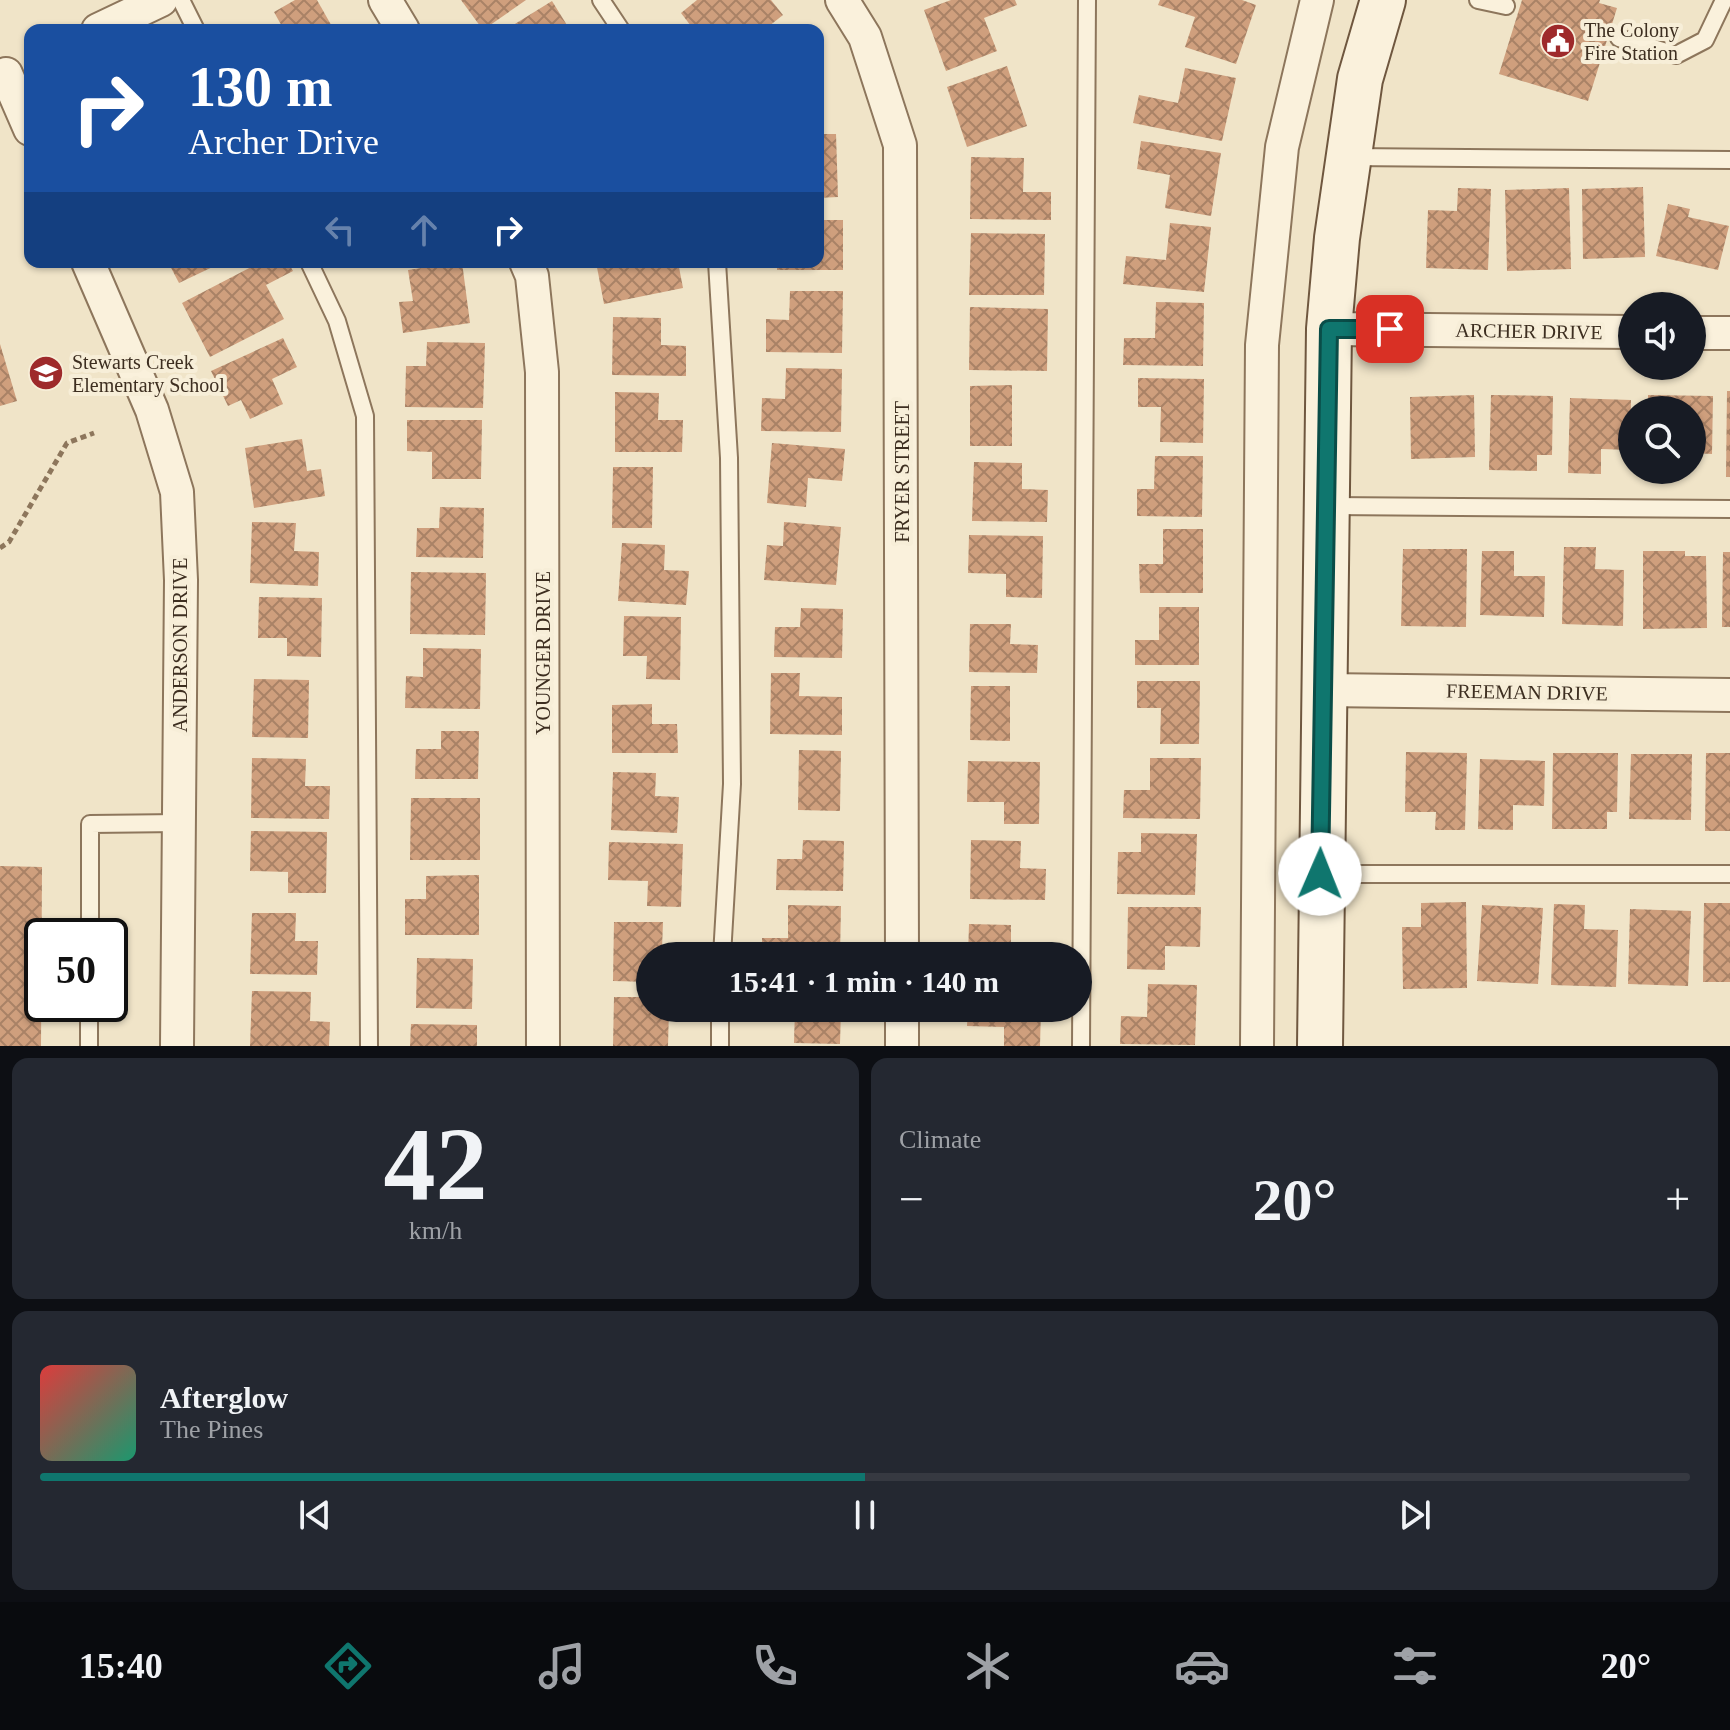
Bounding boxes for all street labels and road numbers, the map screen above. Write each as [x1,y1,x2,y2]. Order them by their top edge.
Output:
street label: ARCHER DRIVE [1455,319,1603,343]
street label: FRYER STREET [891,401,913,543]
street label: ANDERSON DRIVE [169,558,191,733]
street label: YOUNGER DRIVE [532,571,554,735]
street label: FREEMAN DRIVE [1446,680,1608,704]

